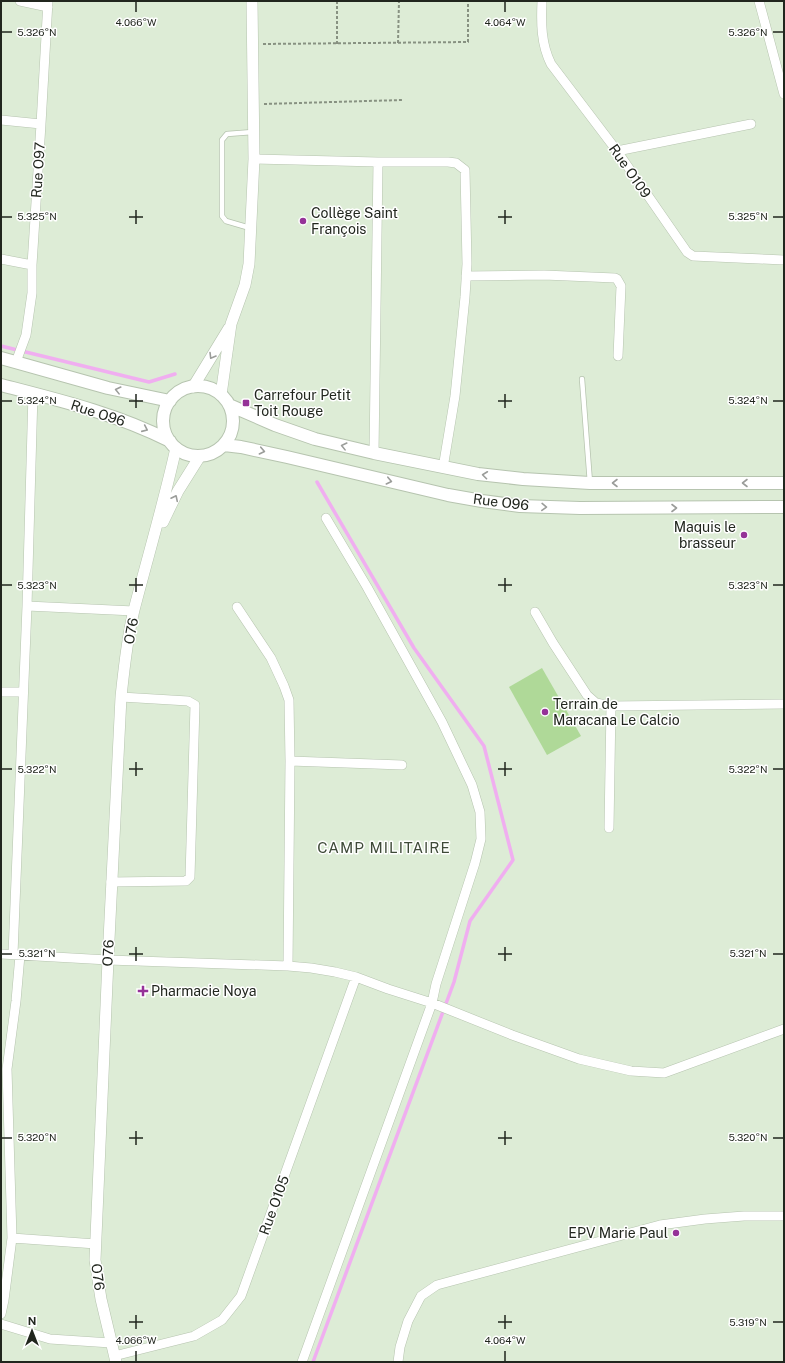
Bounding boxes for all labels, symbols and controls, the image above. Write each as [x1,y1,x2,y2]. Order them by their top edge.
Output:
text: 4.066°W [115,16,157,28]
text: 4.064°W [484,16,526,28]
text: 5.326°N [17,26,57,38]
text: 5.326°N [728,26,768,38]
street label: Rue O109 [606,141,654,201]
street label: Rue O97 [28,142,48,198]
place label: Collège Saint François [311,205,398,237]
text: 5.325°N [17,210,57,222]
text: 5.325°N [728,210,768,222]
marker: Collège Saint François [298,216,308,226]
one-way arrow [210,352,217,359]
one-way arrow [115,386,122,395]
place label: Carrefour Petit Toit Rouge [254,387,351,419]
text: 5.324°N [17,394,57,406]
text: 5.324°N [728,394,768,406]
street label: Rue O96 [69,397,128,429]
marker: Carrefour Petit Toit Rouge [241,398,251,408]
one-way arrow [141,424,149,432]
one-way arrow [341,442,348,451]
one-way arrow [259,447,265,455]
one-way arrow [482,471,488,480]
one-way arrow [386,477,392,485]
one-way arrow [612,479,618,487]
one-way arrow [742,479,748,487]
street label: Rue O96 [472,491,530,513]
one-way arrow [170,495,178,503]
one-way arrow [541,503,547,511]
one-way arrow [671,504,677,512]
place label: Maquis le brasseur [674,519,736,551]
marker: Maquis le brasseur [739,530,749,540]
text: 5.323°N [17,579,57,591]
text: 5.323°N [728,579,768,591]
street label: O76 [121,616,141,646]
place label: Terrain de Maracana Le Calcio [553,696,680,728]
marker: Terrain de Maracana Le Calcio [540,707,550,717]
text: 5.322°N [17,763,57,775]
text: 5.322°N [728,763,768,775]
district label: CAMP MILITAIRE [317,839,451,856]
street label: O76 [99,939,117,967]
text: 5.321°N [18,947,56,959]
text: 5.321°N [729,947,767,959]
place label: Pharmacie Noya [151,983,257,999]
marker: Pharmacie Noya [138,986,148,996]
text: 5.320°N [17,1131,57,1143]
text: 5.320°N [728,1131,768,1143]
street label: Rue O105 [256,1173,292,1237]
place label: EPV Marie Paul [568,1225,668,1241]
marker: EPV Marie Paul [671,1228,681,1238]
street label: O76 [88,1263,108,1292]
north arrow [12,1311,52,1351]
text: N [28,1315,36,1327]
text: 5.319°N [729,1316,767,1328]
text: 4.066°W [115,1334,157,1346]
text: 4.064°W [484,1334,526,1346]

